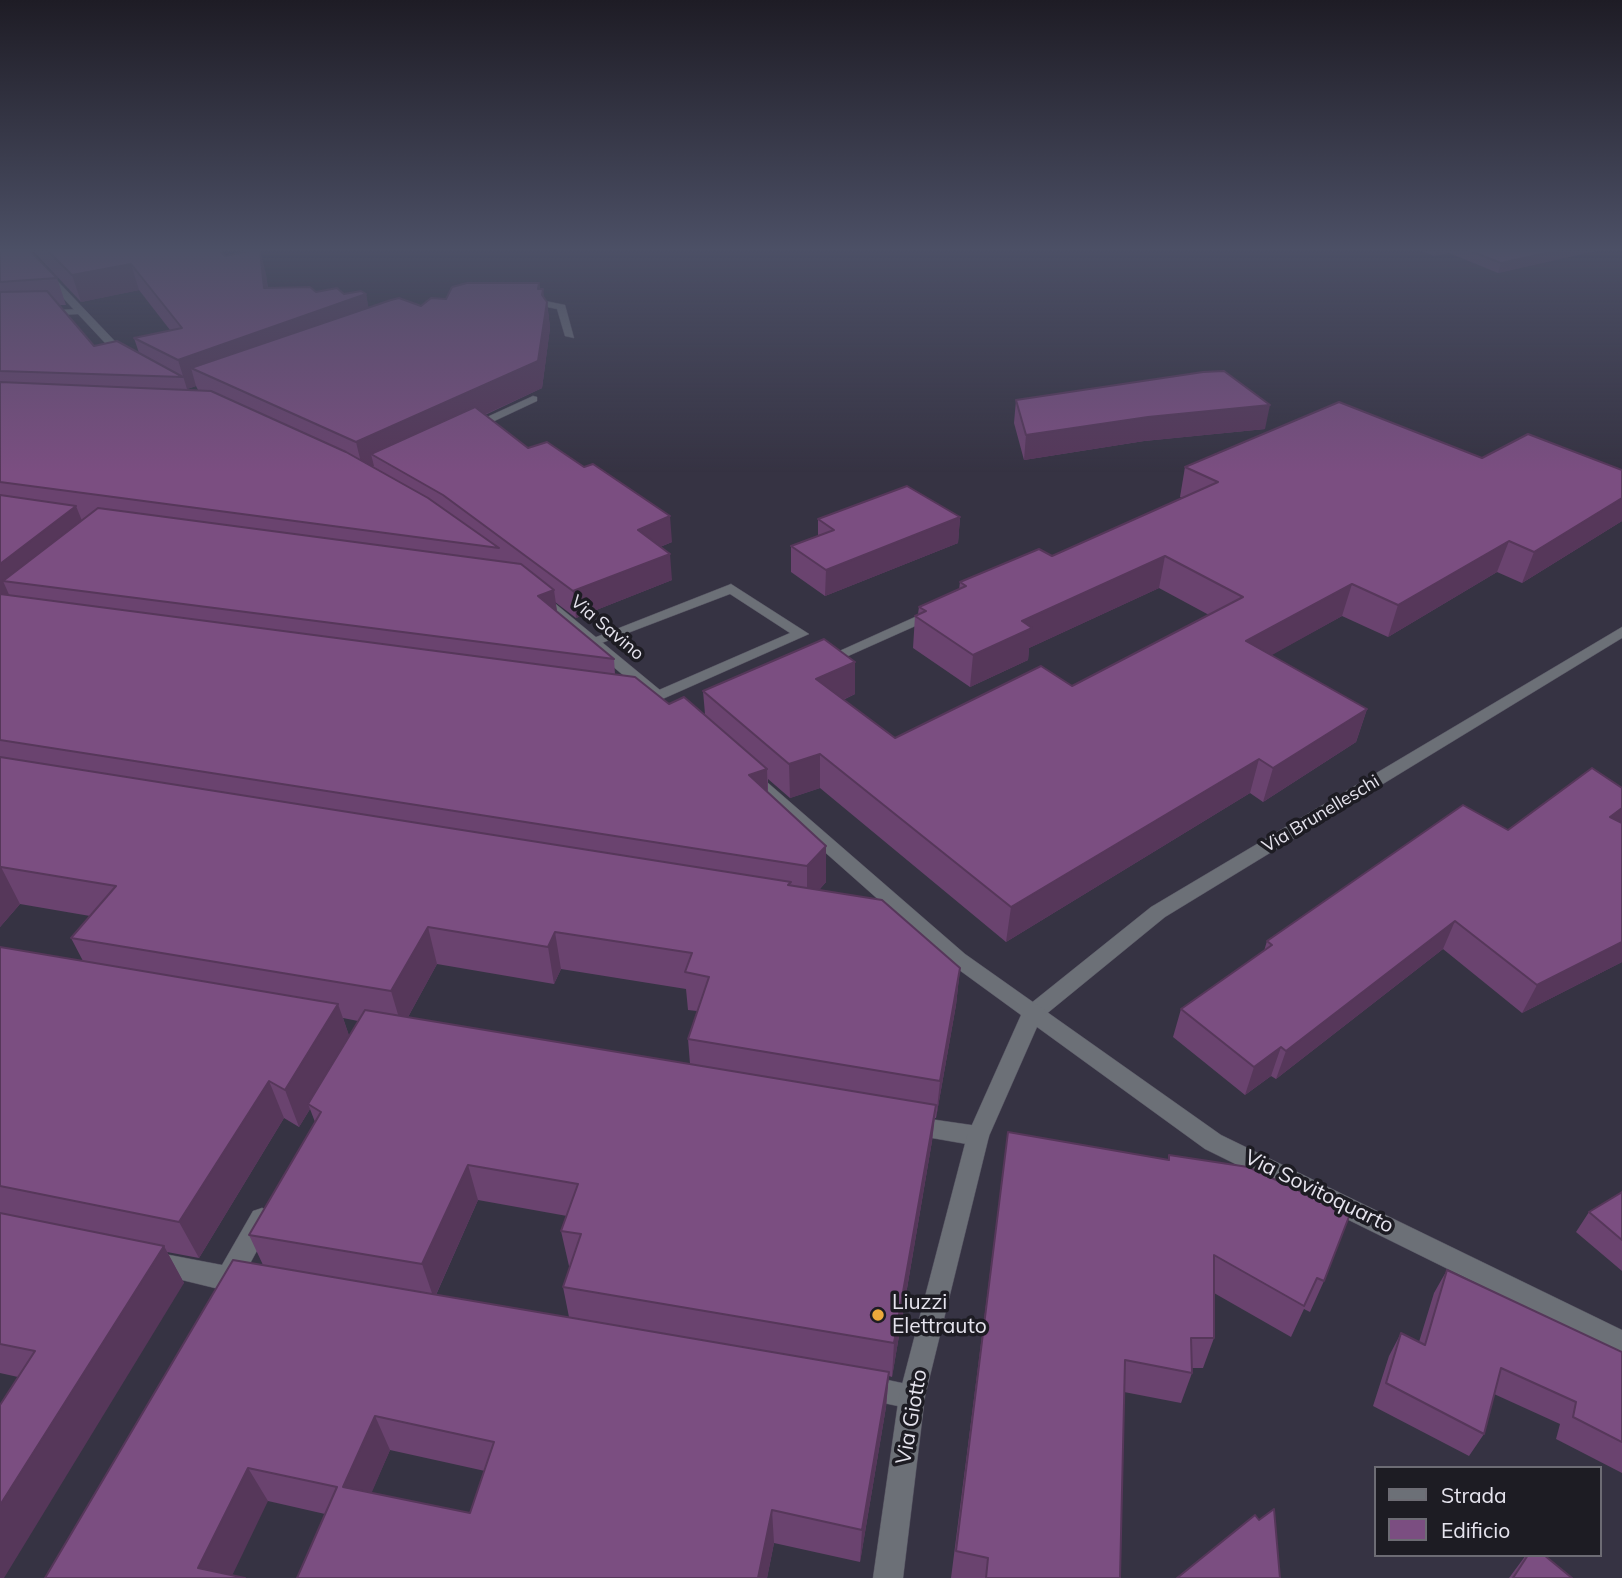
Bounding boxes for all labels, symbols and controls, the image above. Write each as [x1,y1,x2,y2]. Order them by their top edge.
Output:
street label: Via Savino [566,591,648,665]
street label: Via Brunelleschi [1258,771,1384,857]
street label: Via Sovitoquarto [1240,1145,1398,1239]
place label: Liuzzi Elettrauto [892,1290,987,1340]
marker: Liuzzi Elettrauto [870,1307,886,1323]
street label: Via Giotto [891,1367,933,1467]
legend [1374,1466,1601,1557]
text: Strada [1441,1482,1507,1508]
text: Edificio [1441,1517,1510,1543]

